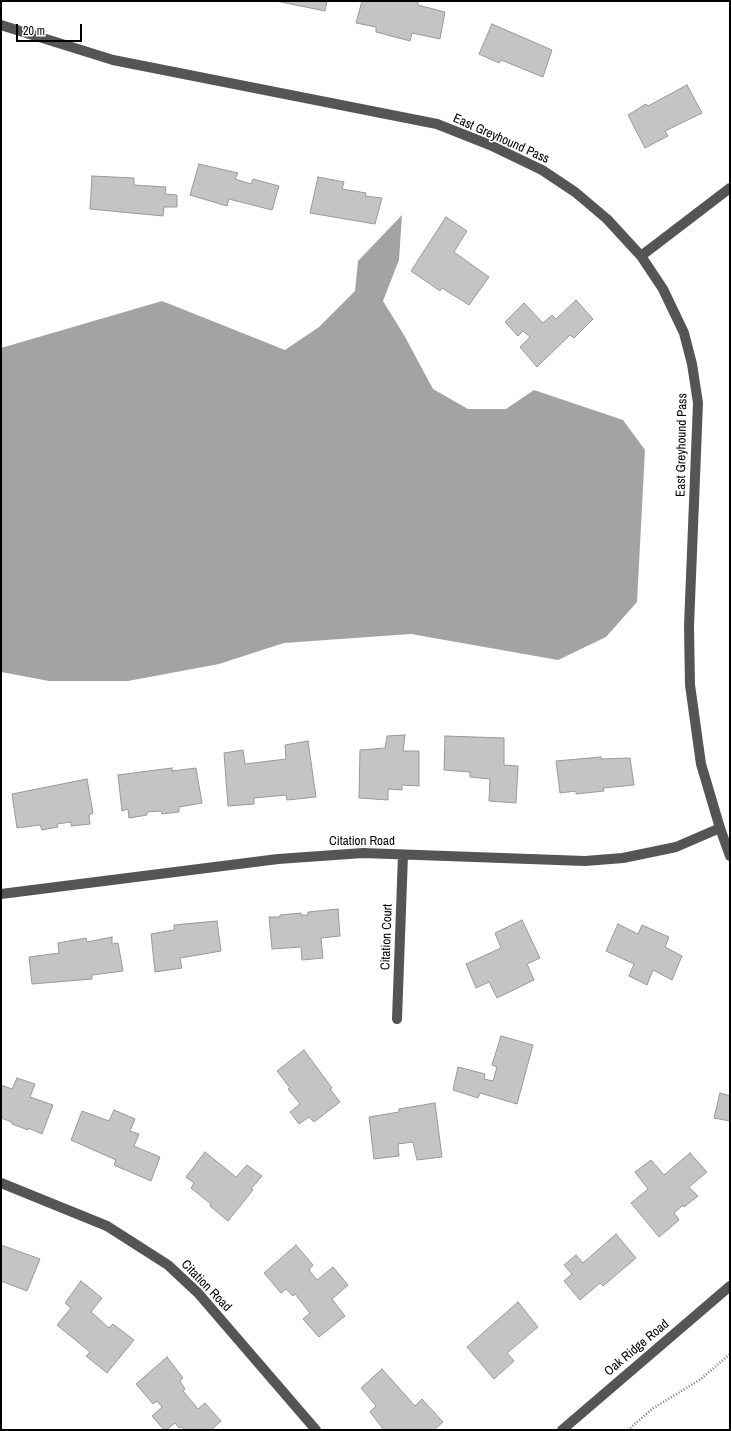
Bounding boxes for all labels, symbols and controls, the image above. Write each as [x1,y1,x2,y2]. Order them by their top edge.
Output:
scale bar [18,16,84,42]
text: 20 m [23,23,45,39]
street label: East Greyhound Pass [450,111,552,167]
street label: East Greyhound Pass [673,393,691,497]
street label: Citation Road [329,834,395,850]
street label: Citation Court [378,904,396,970]
street label: Citation Road [178,1257,234,1315]
street label: Oak Ridge Road [602,1317,672,1379]

